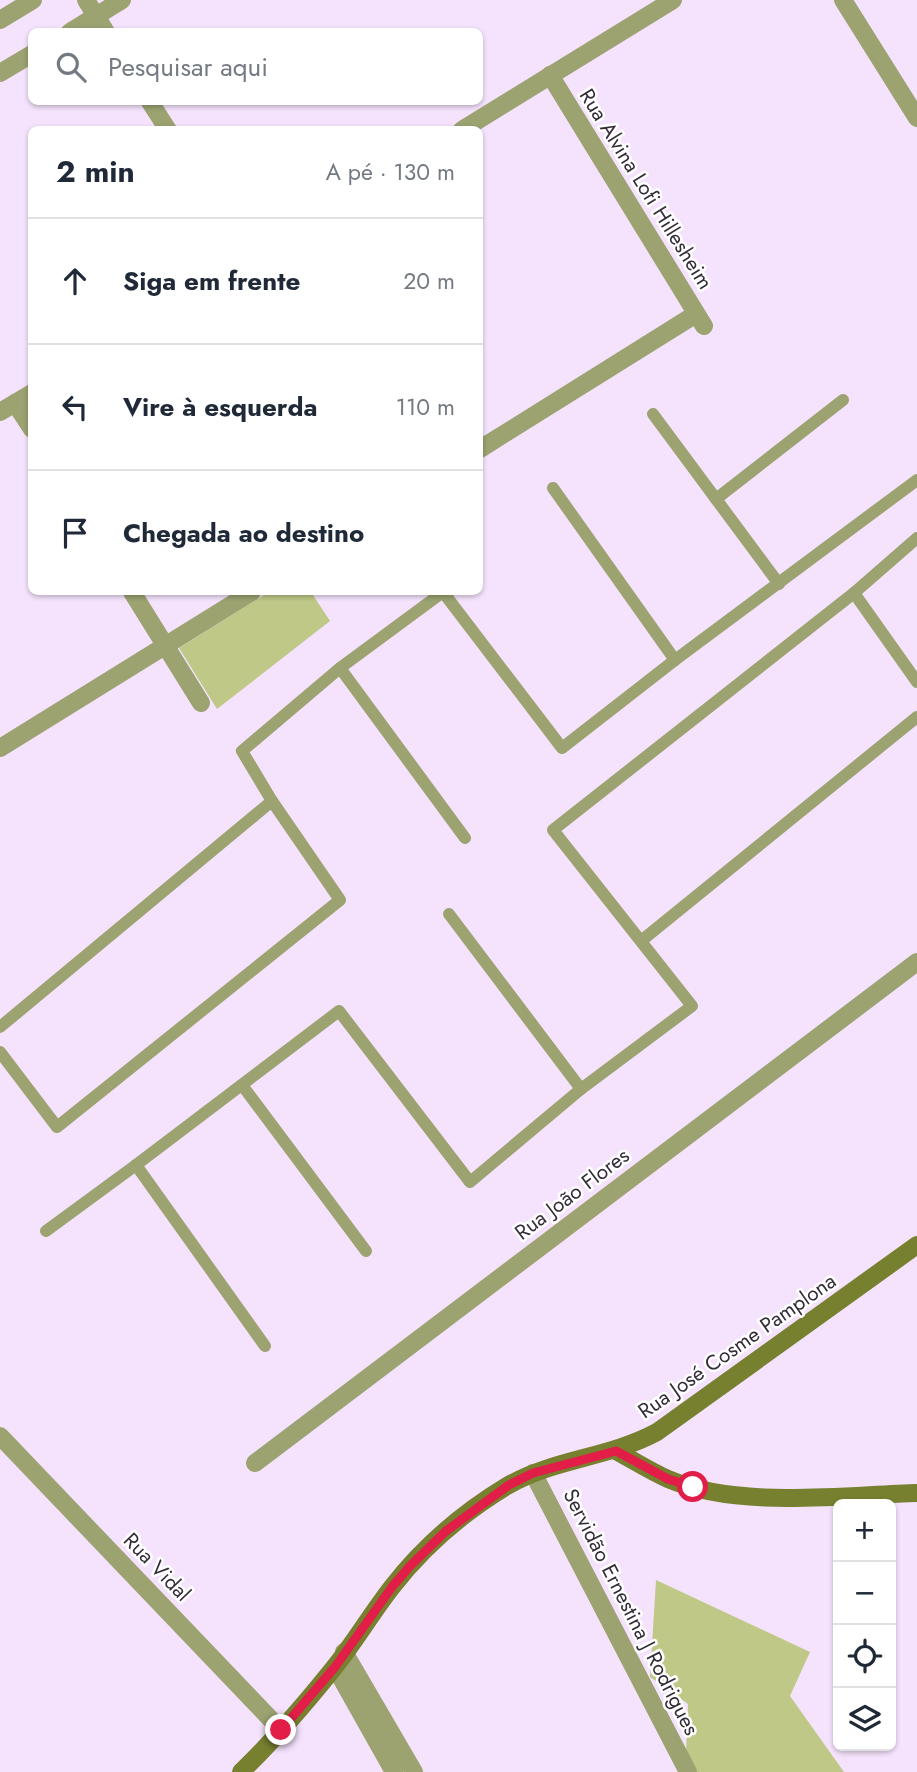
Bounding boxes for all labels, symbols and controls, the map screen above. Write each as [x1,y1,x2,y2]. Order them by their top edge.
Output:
search box [28,28,483,105]
icon: search [52,48,90,86]
text: Pesquisar aqui [108,48,268,86]
street label: Rua Alvina Lofi Hillesheim [572,83,720,295]
text: 2 min [56,150,135,193]
text: A pé · 130 m [326,155,455,189]
icon: ahead [56,262,94,300]
text: Siga em frente [123,262,300,300]
text: 20 m [403,264,455,298]
icon: left [56,388,94,426]
text: Vire à esquerda [123,388,318,426]
text: 110 m [396,390,455,424]
icon: arrive [56,514,94,552]
text: Chegada ao destino [123,514,364,552]
street label: Rua João Flores [508,1141,636,1247]
street label: Rua José Cosme Pamplona [632,1266,842,1426]
route start [677,1471,708,1502]
street label: Servidão Ernestina J Rodrigues [556,1483,706,1741]
map controls [833,1499,896,1751]
button: + [833,1499,896,1562]
street label: Rua Vidal [117,1526,197,1608]
button: − [833,1562,896,1625]
button: locate [833,1625,896,1688]
button: layers [833,1688,896,1751]
route end [265,1714,296,1745]

